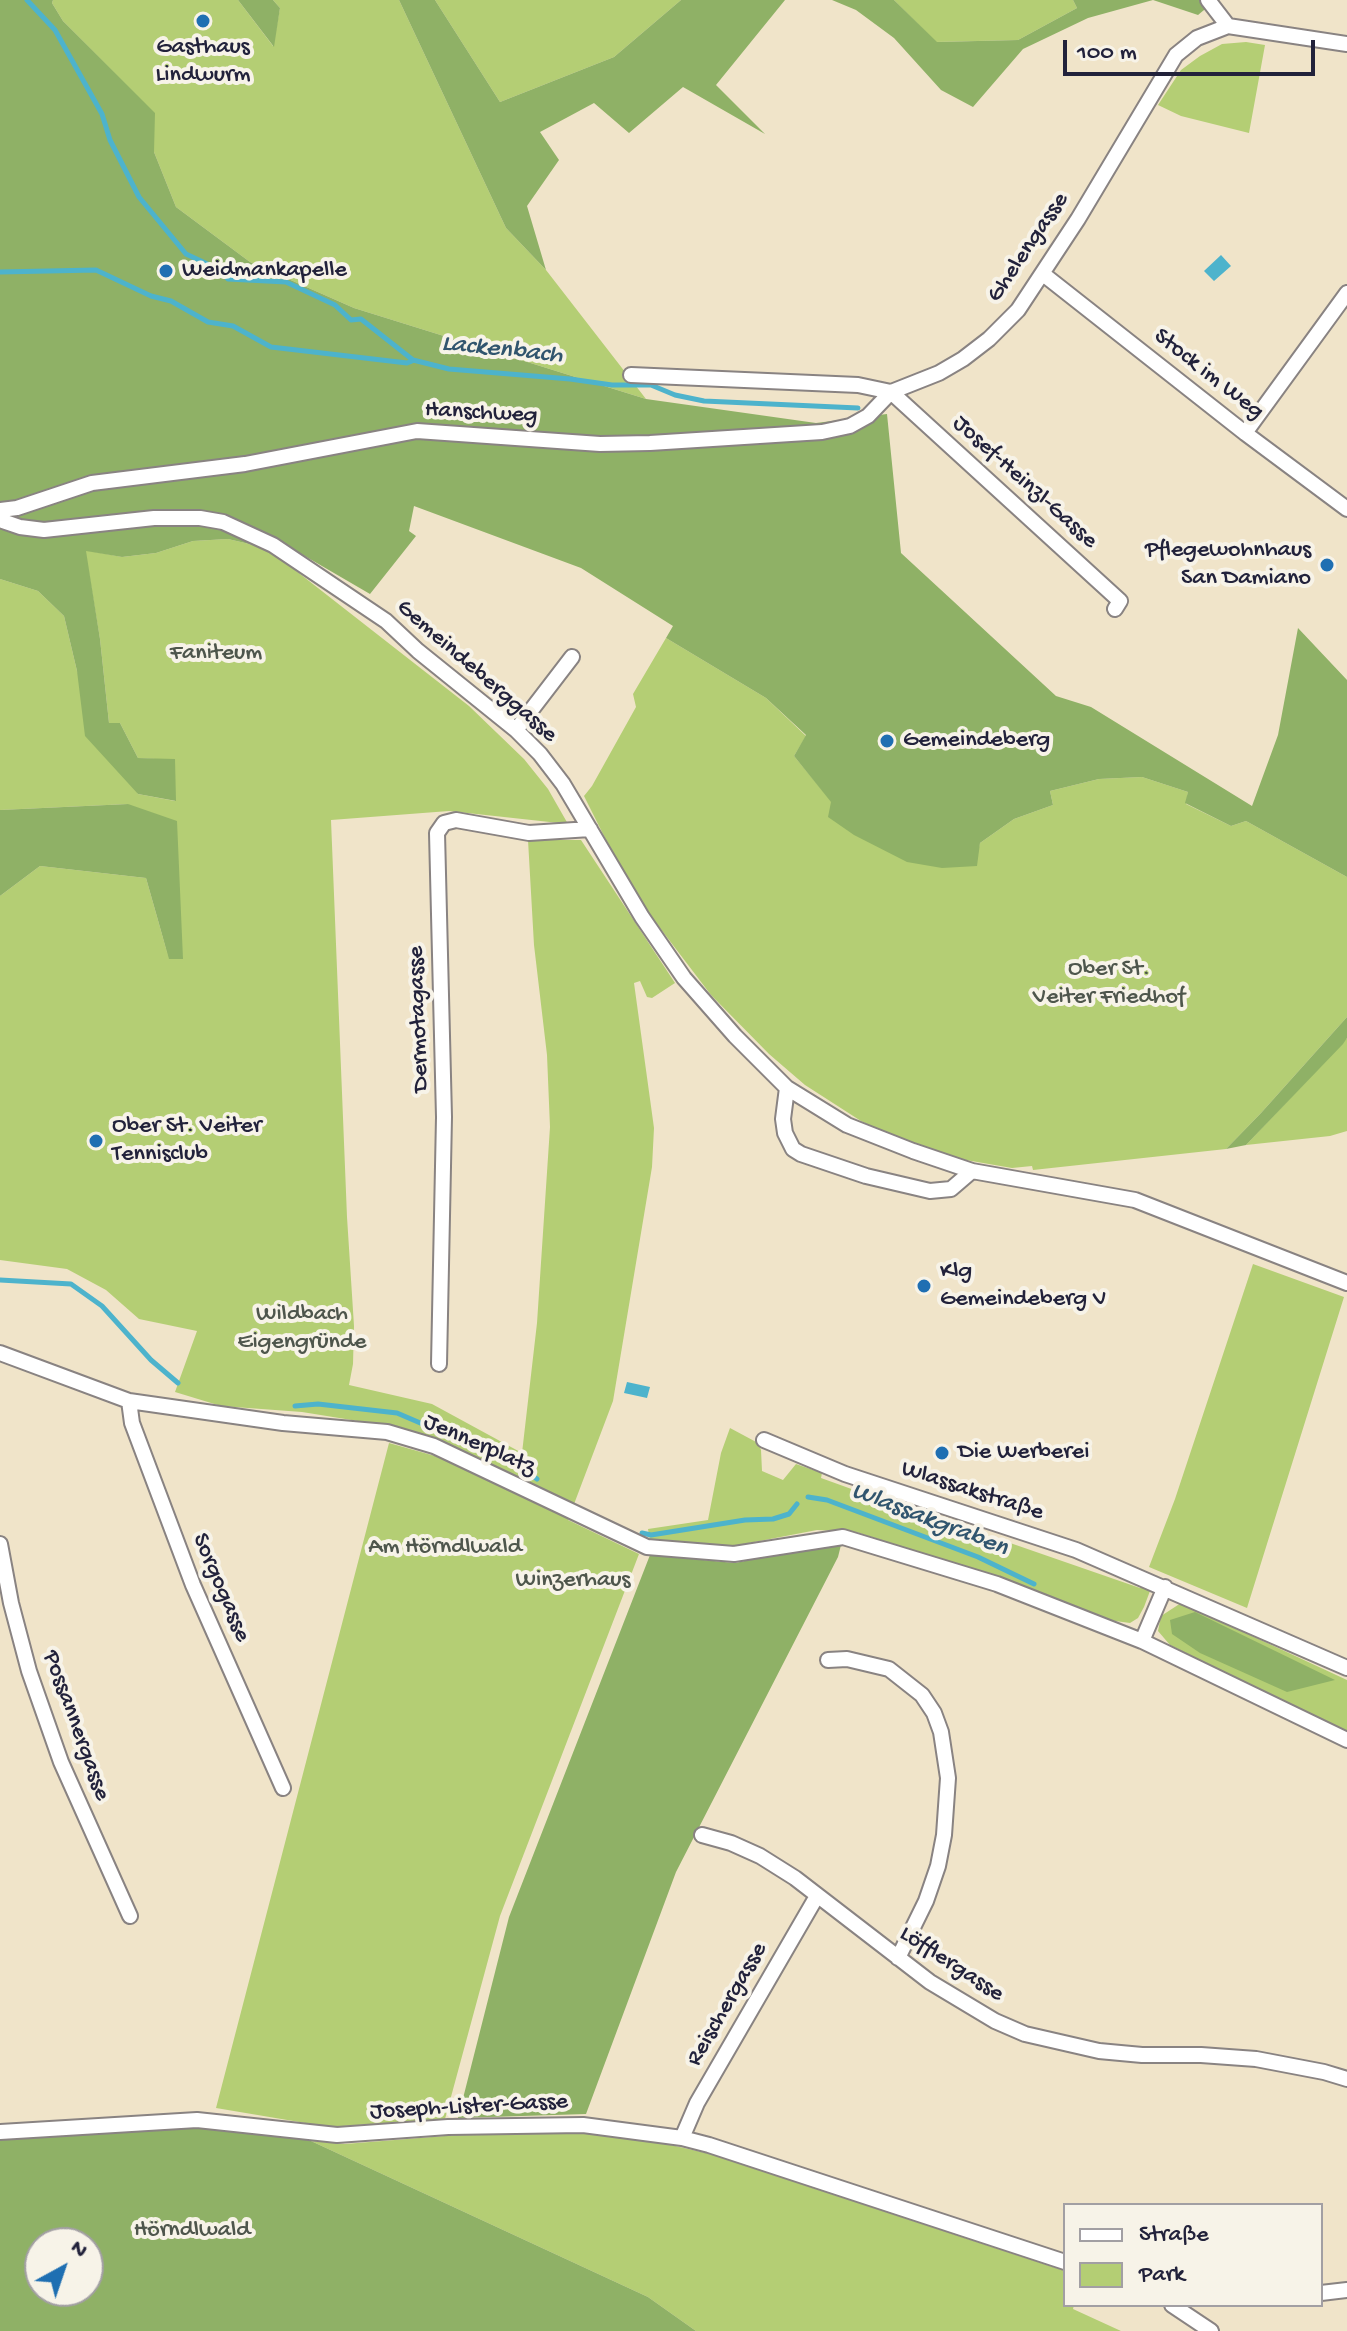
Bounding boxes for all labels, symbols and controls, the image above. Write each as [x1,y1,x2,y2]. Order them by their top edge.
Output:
marker: Gasthaus Lindwurm [194,12,212,30]
scale bar [1067,24,1319,74]
place label: Gasthaus Lindwurm [156,34,250,90]
text: 100 m [1077,39,1137,68]
street label: Ghelengasse [982,187,1076,309]
place label: Weidmankapelle [182,257,347,285]
marker: Weidmankapelle [157,262,175,280]
street label: Stock im Weg [1147,323,1269,427]
water label: Lackenbach [440,329,564,373]
street label: Hanschweg [424,397,538,431]
street label: Josef-Heinzl-Gasse [945,410,1103,556]
place label: Pflegewohnhaus San Damiano [1145,537,1311,593]
marker: Pflegewohnhaus San Damiano [1318,556,1336,574]
street label: Gemeindeberggasse [389,594,563,750]
park label: Faniteum [170,640,262,668]
place label: Gemeindeberg [903,727,1050,755]
marker: Gemeindeberg [878,732,896,750]
street label: Dermotagasse [403,945,437,1093]
park label: Ober St. Veiter Friedhof [1033,956,1185,1012]
place label: Ober St. Veiter Tennisclub [112,1113,261,1169]
marker: Ober St. Veiter Tennisclub [87,1132,105,1150]
place label: Klg Gemeindeberg V [940,1258,1106,1314]
marker: Klg Gemeindeberg V [915,1277,933,1295]
park label: Wildbach Eigengründe [238,1301,366,1357]
street label: Jennerplatz [419,1409,539,1483]
place label: Die Werberei [958,1439,1089,1467]
marker: Die Werberei [933,1444,951,1462]
street label: Wlassakstraße [897,1455,1047,1529]
water label: Wlassakgraben [846,1477,1012,1565]
street label: Sorgogasse [184,1529,256,1647]
park label: Am Hörndlwald [368,1534,522,1562]
park label: Winzerhaus [516,1567,630,1595]
street label: Possannergasse [35,1647,115,1805]
street label: Löfflergasse [893,1920,1009,2010]
street label: Reischergasse [681,1938,775,2072]
street label: Joseph-Lister-Gasse [369,2088,569,2128]
legend [1063,2203,1323,2307]
park label: Hörndlwald [134,2217,250,2245]
text: Straße [1139,2221,1209,2250]
north arrow [24,2227,104,2307]
text: N [64,2236,92,2265]
text: Park [1139,2261,1185,2290]

